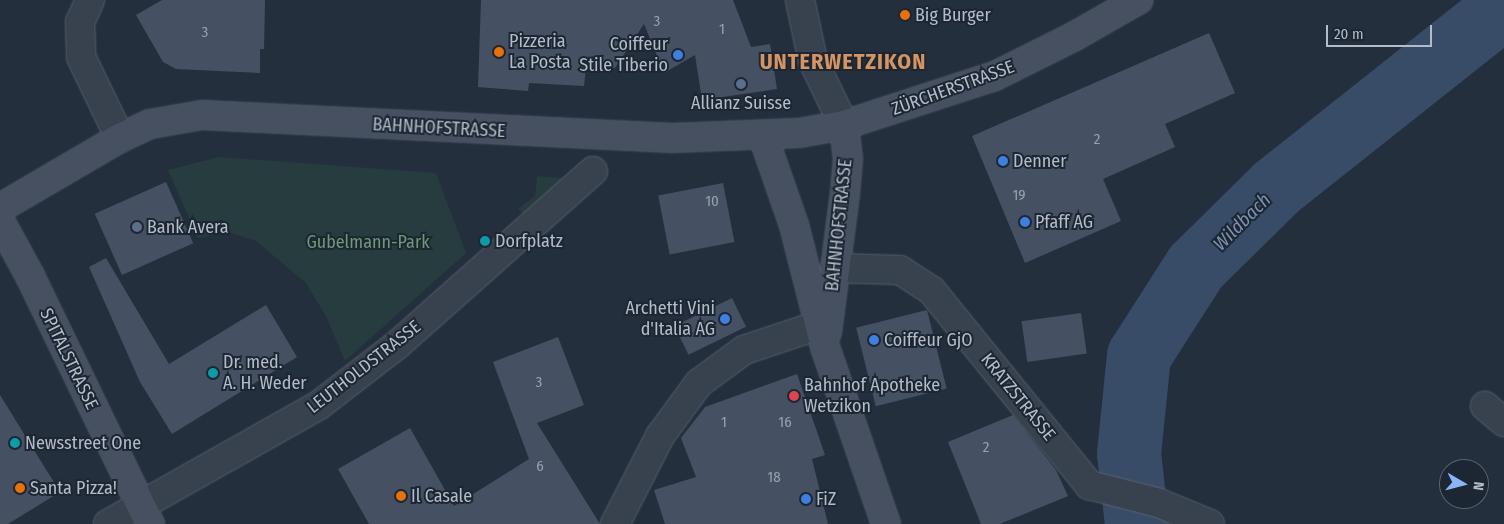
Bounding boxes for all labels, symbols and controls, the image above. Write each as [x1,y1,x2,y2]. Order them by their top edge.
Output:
place label: Big Burger [915,4,991,26]
marker: Big Burger [899,9,911,21]
house number: 3 [654,13,660,31]
scale bar [1329,15,1435,47]
house number: 1 [719,21,725,39]
house number: 3 [202,24,208,42]
text: 20 m [1334,25,1364,43]
place label: Pizzeria La Posta [509,31,571,74]
place label: Coiffeur Stile Tiberio [579,34,668,76]
marker: Pizzeria La Posta [493,46,505,58]
marker: Coiffeur Stile Tiberio [672,49,684,61]
district label: UNTERWETZIKON [758,49,928,75]
street label: ZÜRCHERSTRASSE [889,56,1017,120]
marker: Allianz Suisse [735,78,747,90]
place label: Allianz Suisse [691,92,791,114]
street label: BAHNHOFSTRASSE [372,114,506,142]
house number: 2 [1094,131,1100,149]
place label: Denner [1013,150,1066,172]
marker: Denner [997,155,1009,167]
street label: BAHNHOFSTRASSE [821,158,857,292]
house number: 19 [1012,187,1026,205]
water label: Wildbach [1209,189,1275,255]
house number: 10 [705,193,719,211]
place label: Pfaff AG [1035,211,1093,233]
place label: Bank Avera [147,216,229,238]
marker: Pfaff AG [1019,216,1031,228]
marker: Bank Avera [131,221,143,233]
place label: Dorfplatz [495,230,563,252]
park label: Gubelmann-Park [306,231,430,253]
marker: Dorfplatz [479,235,491,247]
place label: Archetti Vini d'Italia AG [625,298,715,340]
street label: SPITALSTRASSE [35,305,103,413]
marker: Archetti Vini d'Italia AG [719,313,731,325]
street label: LEUTHOLDSTRASSE [303,316,425,418]
place label: Coiffeur GjO [884,329,973,351]
marker: Coiffeur GjO [868,334,880,346]
street label: KRATZSTRASSE [976,349,1060,445]
place label: Dr. med. A. H. Weder [223,352,307,394]
marker: Dr. med. A. H. Weder [207,367,219,379]
house number: 3 [536,374,542,392]
place label: Bahnhof Apotheke Wetzikon [804,375,940,418]
marker: Bahnhof Apotheke Wetzikon [788,390,800,402]
house number: 1 [721,414,727,432]
house number: 16 [778,414,792,432]
place label: Newsstreet One [25,432,141,454]
marker: Newsstreet One [9,437,21,449]
house number: 2 [983,439,989,457]
house number: 6 [536,458,544,476]
north arrow [1439,459,1489,509]
house number: 18 [767,469,781,487]
place label: Santa Pizza! [30,477,117,499]
text: N [1469,481,1487,491]
marker: Santa Pizza! [14,482,26,494]
place label: Il Casale [411,485,472,507]
place label: FiZ [816,488,836,510]
marker: Il Casale [395,490,407,502]
marker: FiZ [800,493,812,505]

